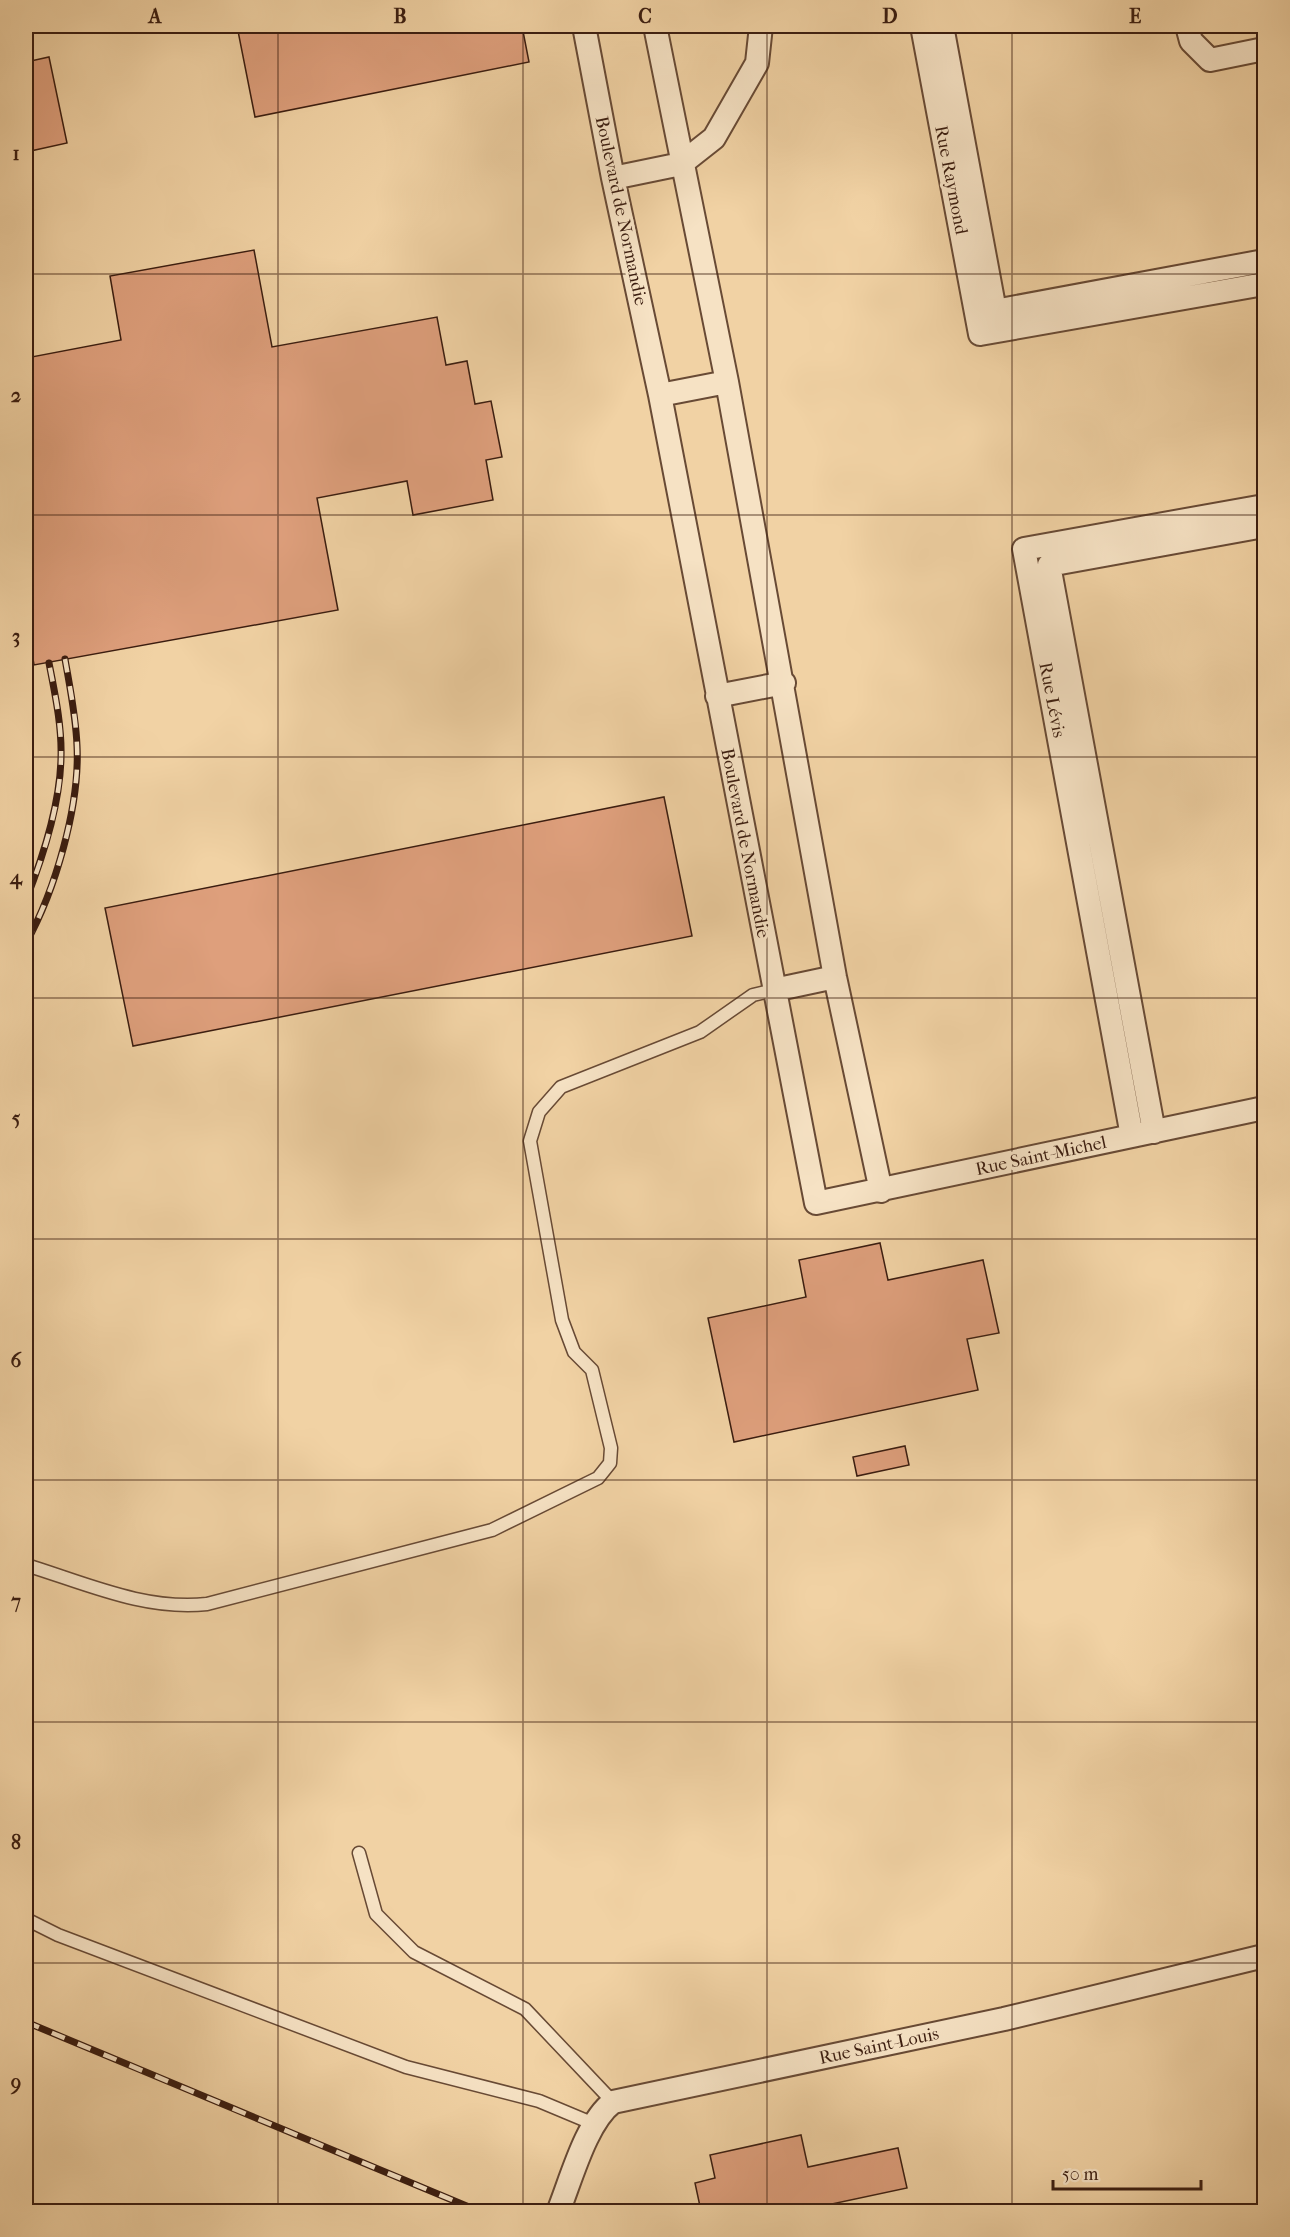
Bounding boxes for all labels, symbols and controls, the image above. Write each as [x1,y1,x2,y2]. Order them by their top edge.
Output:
text: A [147,5,163,28]
text: B [393,5,407,28]
text: C [638,5,652,28]
text: D [882,5,898,28]
text: E [1129,5,1141,28]
street label: Boulevard de Normandie [591,115,651,308]
street label: Rue Raymond [930,124,972,236]
text: 1 [12,142,20,165]
text: 2 [11,384,21,407]
text: 3 [12,625,20,648]
street label: Rue Lévis [1034,661,1070,740]
street label: Boulevard de Normandie [716,746,774,940]
text: 4 [9,866,23,890]
text: 5 [12,1107,21,1130]
street label: Rue Saint-Michel [974,1132,1108,1180]
text: 6 [11,1349,23,1372]
text: 7 [10,1590,21,1613]
text: 8 [11,1831,21,1854]
street label: Rue Saint-Louis [817,2023,941,2069]
text: 9 [10,2072,21,2095]
scale bar [1053,2153,1202,2191]
text: 50 m [1062,2164,1099,2185]

